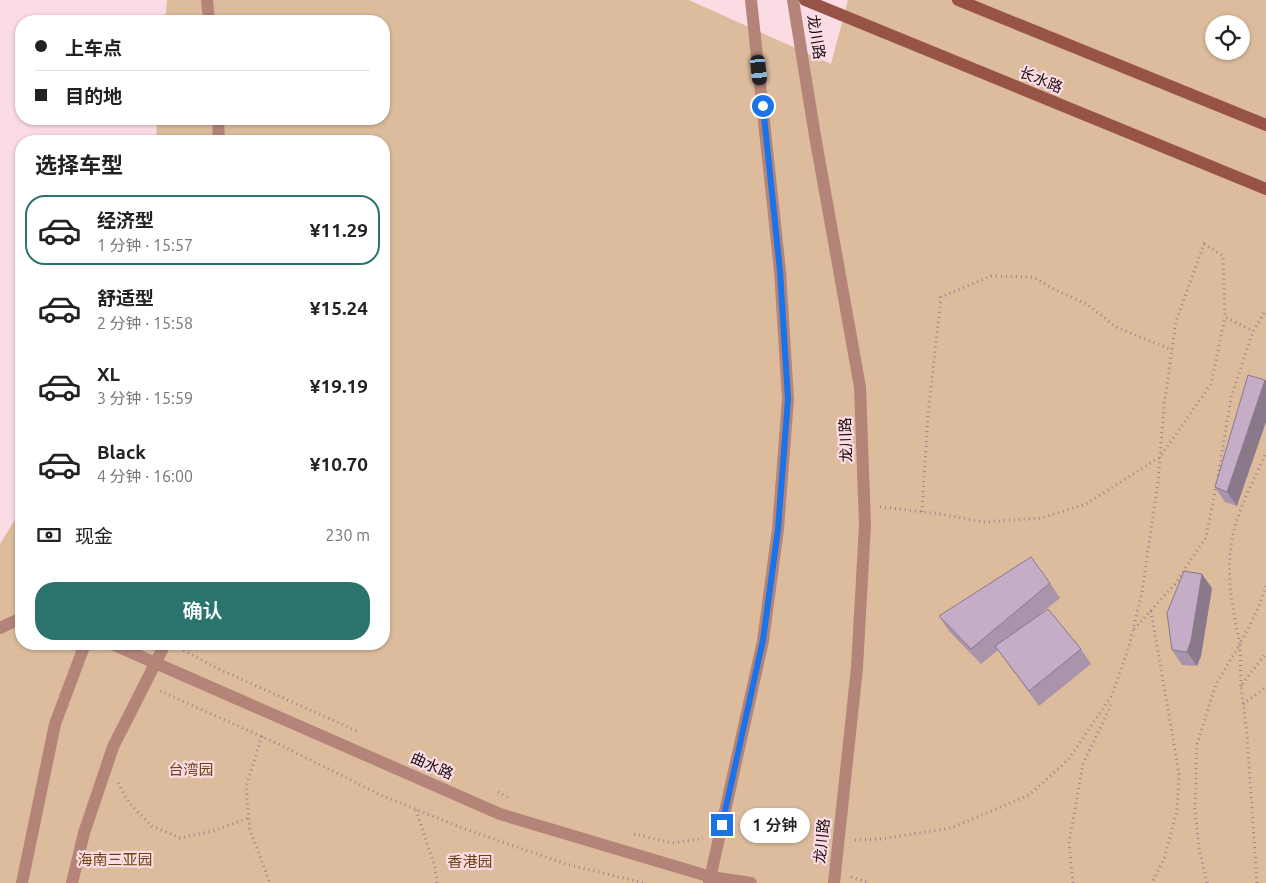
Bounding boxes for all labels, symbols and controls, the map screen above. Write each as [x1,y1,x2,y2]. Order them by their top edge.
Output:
street label: 龙川路 [805,13,828,60]
map controls [1205,15,1250,60]
button: locate [1205,15,1250,60]
text: 上车点 [65,37,122,59]
car [749,54,768,86]
street label: 长水路 [1017,63,1065,96]
text: 目的地 [65,85,122,107]
route start [752,95,774,117]
text: 选择车型 [35,152,123,177]
icon: car [37,208,82,253]
text: 经济型 [97,209,154,231]
text: ¥11.29 [310,219,368,241]
text: 1 分钟 · 15:57 [97,236,193,254]
icon: car [37,286,82,331]
text: 舒适型 [97,287,154,309]
text: ¥15.24 [310,297,368,319]
text: 2 分钟 · 15:58 [97,314,193,332]
text: XL [97,363,120,385]
icon: car [37,364,82,409]
text: ¥19.19 [310,375,368,397]
text: 3 分钟 · 15:59 [97,389,193,407]
street label: 龙川路 [836,417,855,463]
text: Black [97,441,146,463]
icon: car [37,442,82,487]
text: ¥10.70 [310,453,368,475]
text: 4 分钟 · 16:00 [97,467,193,485]
icon: cash [35,521,63,549]
text: 现金 [75,525,113,547]
text: 230 m [325,526,370,544]
button: 确认 [35,582,370,640]
street label: 曲水路 [408,749,456,782]
park label: 台湾园 [168,761,214,778]
callout: 1 分钟 [740,808,810,842]
route end [711,814,733,836]
text: 1 分钟 [753,816,797,834]
street label: 龙川路 [811,818,832,864]
park label: 海南三亚园 [77,851,153,868]
park label: 香港园 [447,853,493,870]

